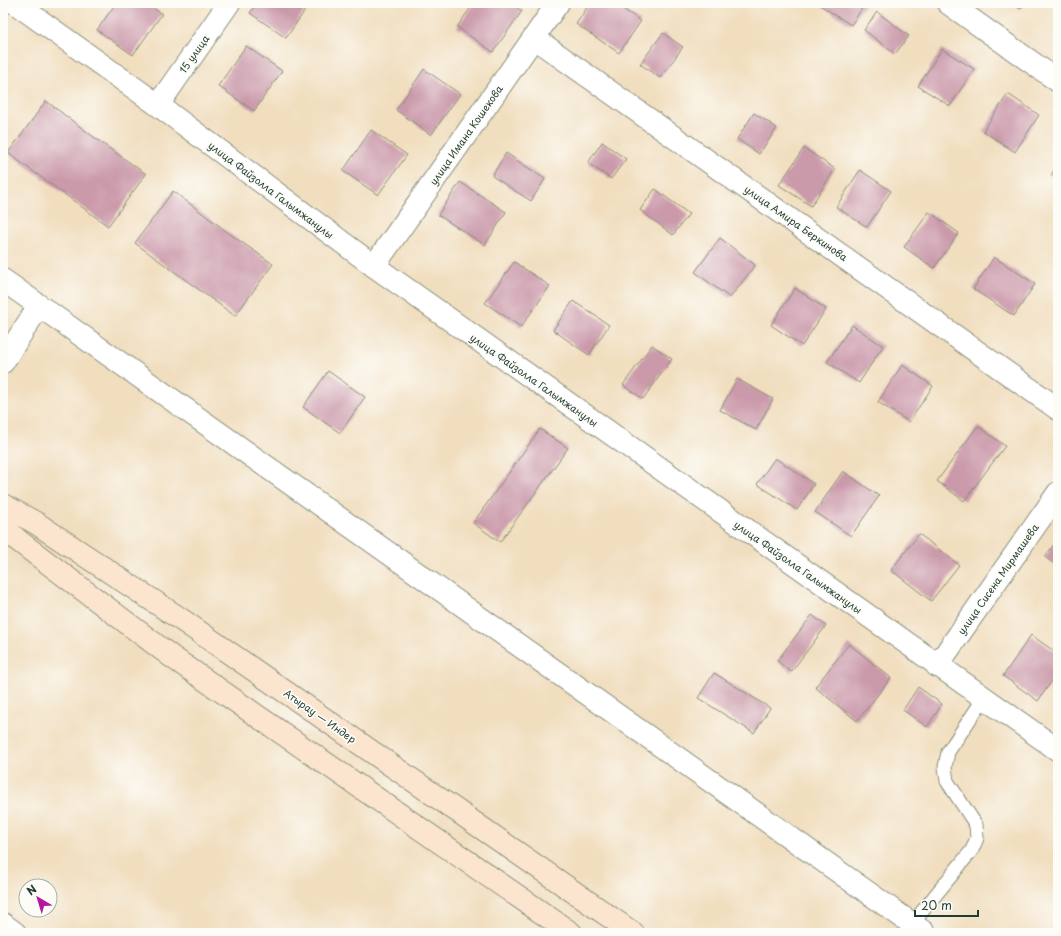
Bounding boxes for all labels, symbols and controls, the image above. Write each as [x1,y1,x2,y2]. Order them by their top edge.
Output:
street label: 15 улица [175,31,213,76]
street label: улица Имана Кошекова [425,81,506,188]
street label: улица Файзолла Галымжанулы [206,137,337,242]
street label: улица Амира Беркинова [742,181,852,264]
street label: улица Файзолла Галымжанулы [467,329,601,430]
street label: улица Файзолла Галымжанулы [731,516,865,617]
street label: улица Сисена Мирмашева [954,520,1042,637]
street label: Атырау — Индер [281,685,360,746]
north arrow [18,878,58,918]
text: N [23,880,40,899]
scale bar [915,892,978,918]
text: 20 m [921,896,952,914]

